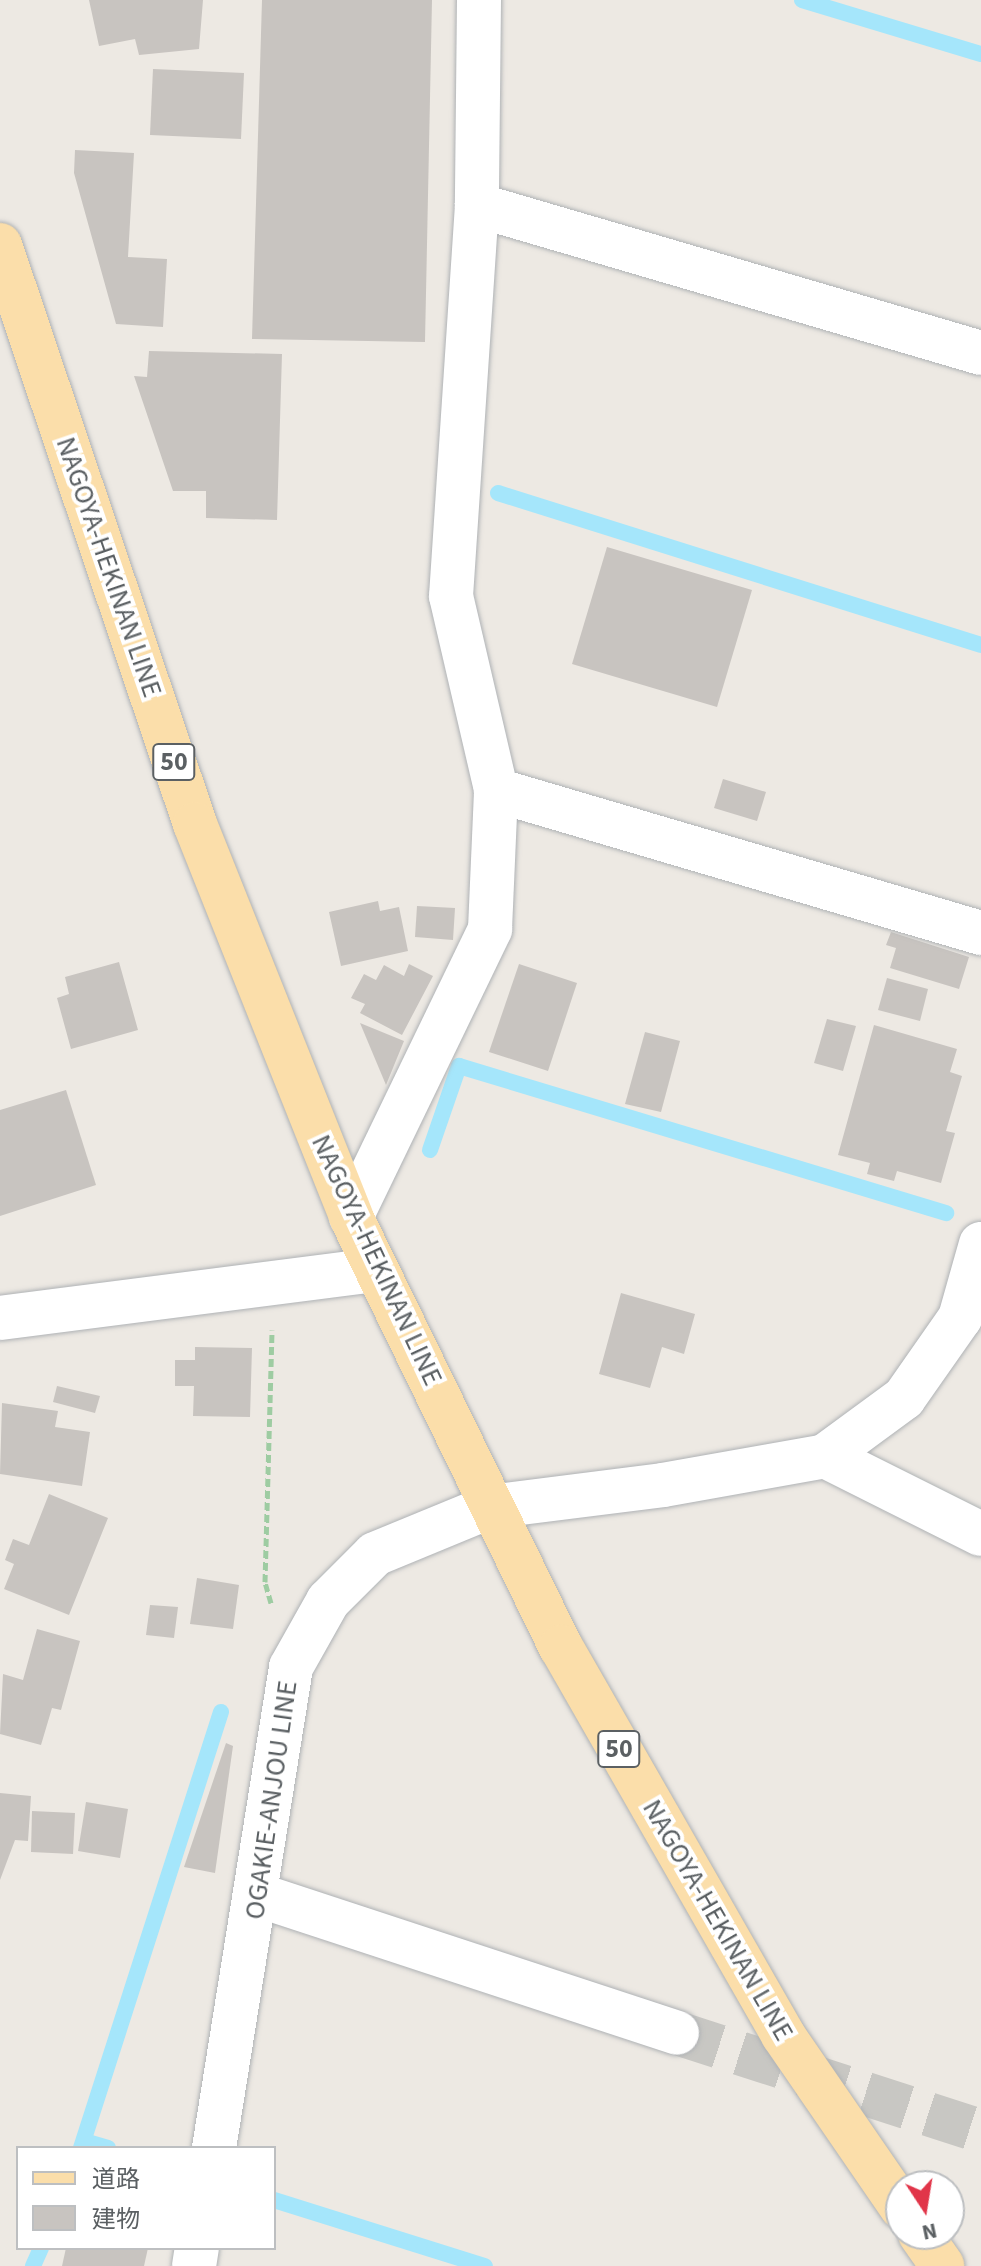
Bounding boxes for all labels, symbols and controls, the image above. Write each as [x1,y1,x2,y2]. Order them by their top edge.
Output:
street label: NAGOYA-HEKINAN LINE [49,433,169,701]
road number: 50 [152,740,196,784]
street label: NAGOYA-HEKINAN LINE [304,1129,450,1391]
street label: OGAKIE-ANJOU LINE [238,1678,304,1922]
road number: 50 [597,1727,641,1771]
street label: NAGOYA-HEKINAN LINE [635,1794,801,2046]
legend [16,2146,276,2250]
text: 道路 [92,2162,140,2197]
north arrow [885,2170,965,2250]
text: 建物 [92,2202,140,2237]
text: N [919,2214,940,2249]

